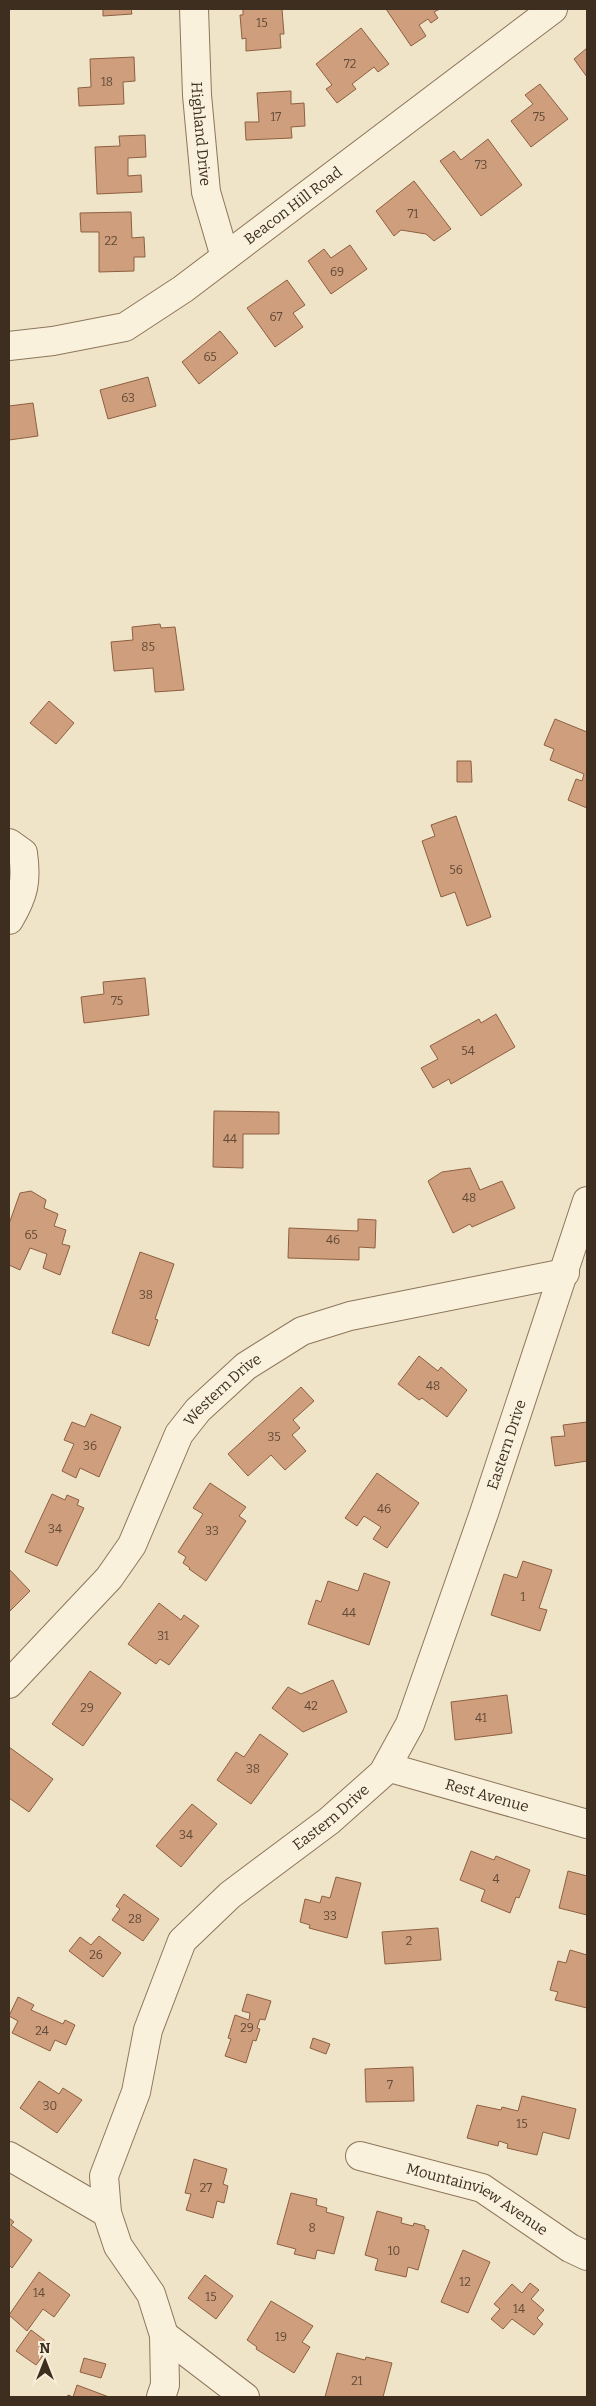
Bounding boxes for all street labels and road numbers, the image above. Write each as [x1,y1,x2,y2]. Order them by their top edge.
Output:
street label: Highland Drive [188,81,214,187]
street label: Beacon Hill Road [241,163,346,248]
street label: Western Drive [180,1350,265,1429]
street label: Eastern Drive [483,1397,530,1492]
street label: Rest Avenue [443,1775,531,1816]
street label: Eastern Drive [289,1781,373,1854]
street label: Mountainview Avenue [404,2160,551,2239]

